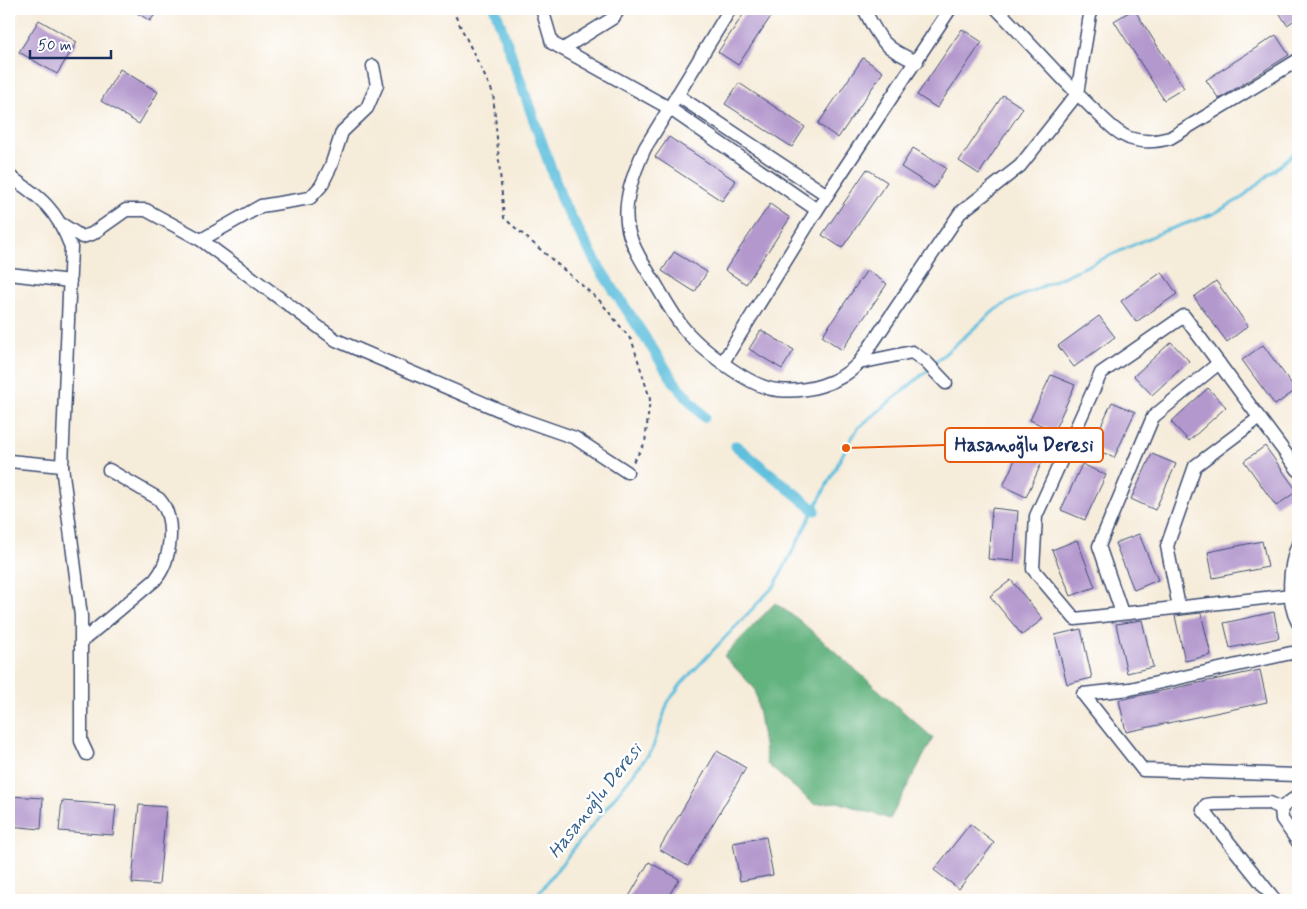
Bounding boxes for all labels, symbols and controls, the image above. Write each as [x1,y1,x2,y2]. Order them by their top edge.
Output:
scale bar [30,28,111,60]
text: 50 m [38,36,72,56]
callout: Hasanoğlu Deresi [945,428,1103,462]
text: Hasanoğlu Deresi [954,433,1094,459]
water label: Hasanoğlu Deresi [543,737,649,863]

